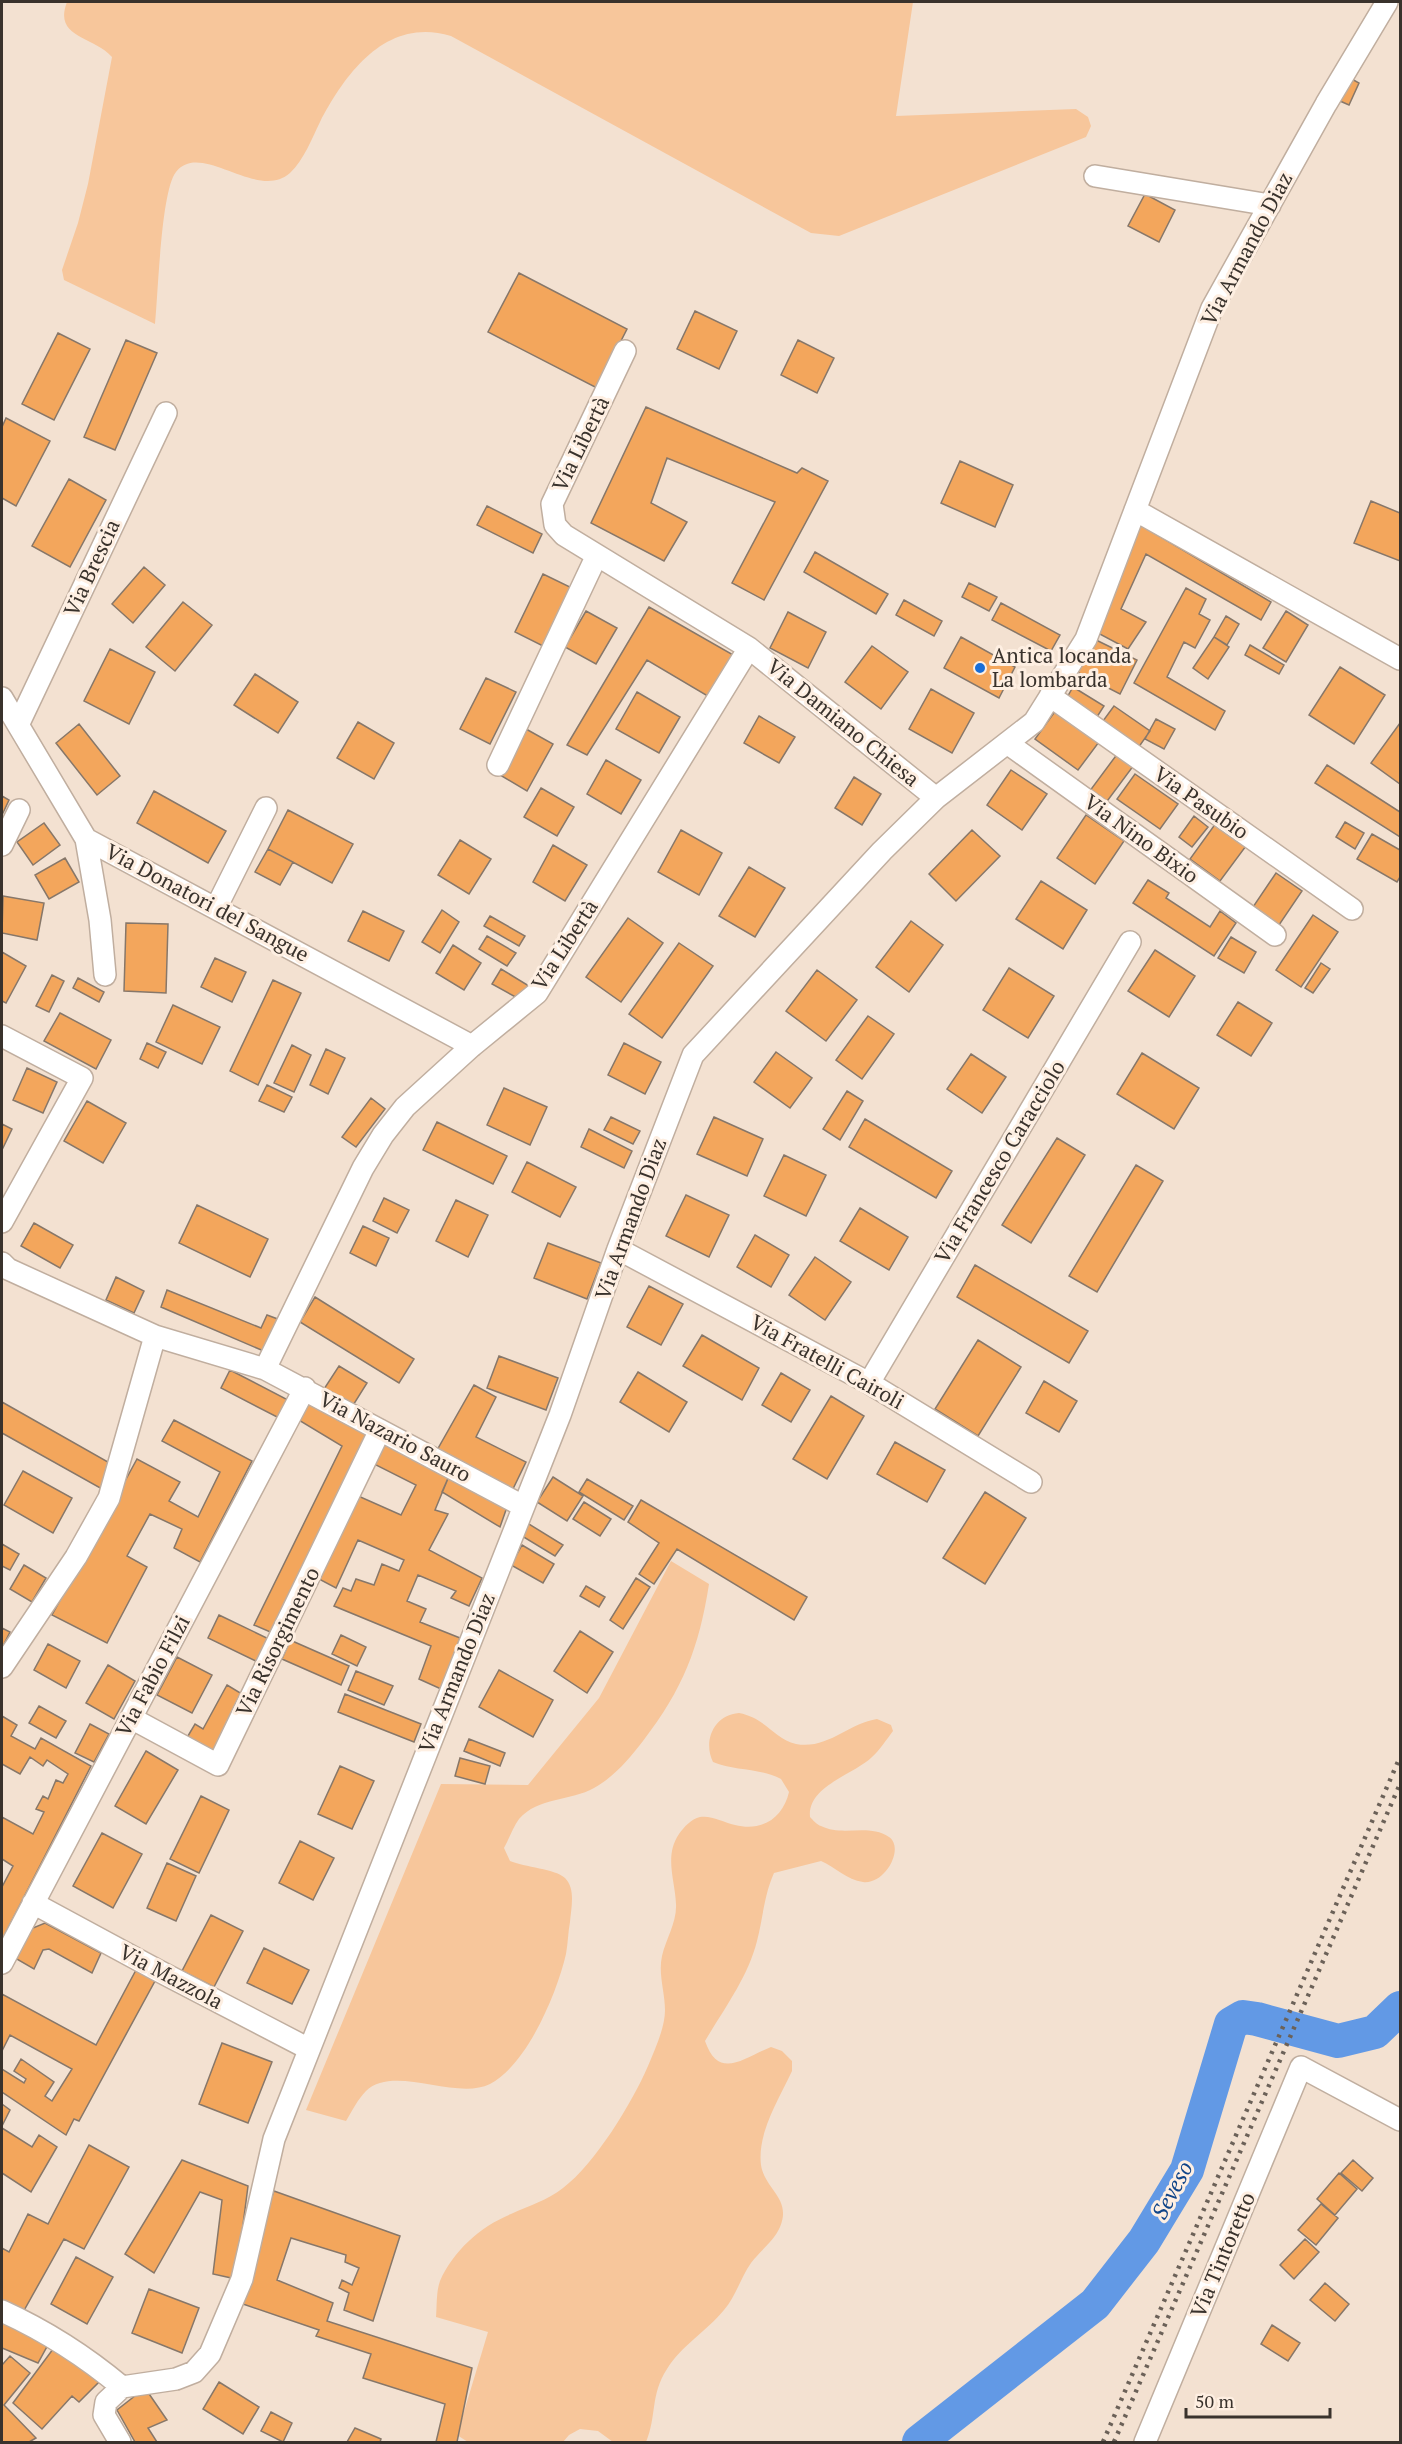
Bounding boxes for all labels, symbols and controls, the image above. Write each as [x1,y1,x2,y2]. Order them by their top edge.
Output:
street label: Via Armando Diaz [1194,167,1298,330]
street label: Via Libertà [545,391,615,496]
street label: Via Brescia [56,514,126,621]
place label: Antica locanda La lombarda [992,641,1132,693]
street label: Via Damiano Chiesa [762,652,926,793]
marker: Antica locanda La lombarda [973,661,987,675]
street label: Via Pasubio [1148,759,1255,845]
street label: Via Nino Bixio [1079,787,1205,889]
street label: Via Donatori del Sangue [101,837,314,968]
street label: Via Libertà [524,893,604,995]
street label: Via Francesco Caracciolo [927,1055,1071,1268]
street label: Via Armando Diaz [588,1134,672,1303]
street label: Via Fratelli Cairoli [746,1307,909,1415]
street label: Via Nazario Sauro [315,1384,476,1488]
street label: Via Risorgimento [229,1562,325,1721]
street label: Via Armando Diaz [411,1589,501,1757]
street label: Via Fabio Filzi [108,1610,196,1741]
street label: Via Mazzola [115,1937,228,2015]
water label: Seveso [1144,2156,1199,2224]
street label: Via Tintoretto [1183,2188,1261,2321]
scale bar [1186,2381,1330,2419]
text: 50 m [1195,2389,1235,2413]

